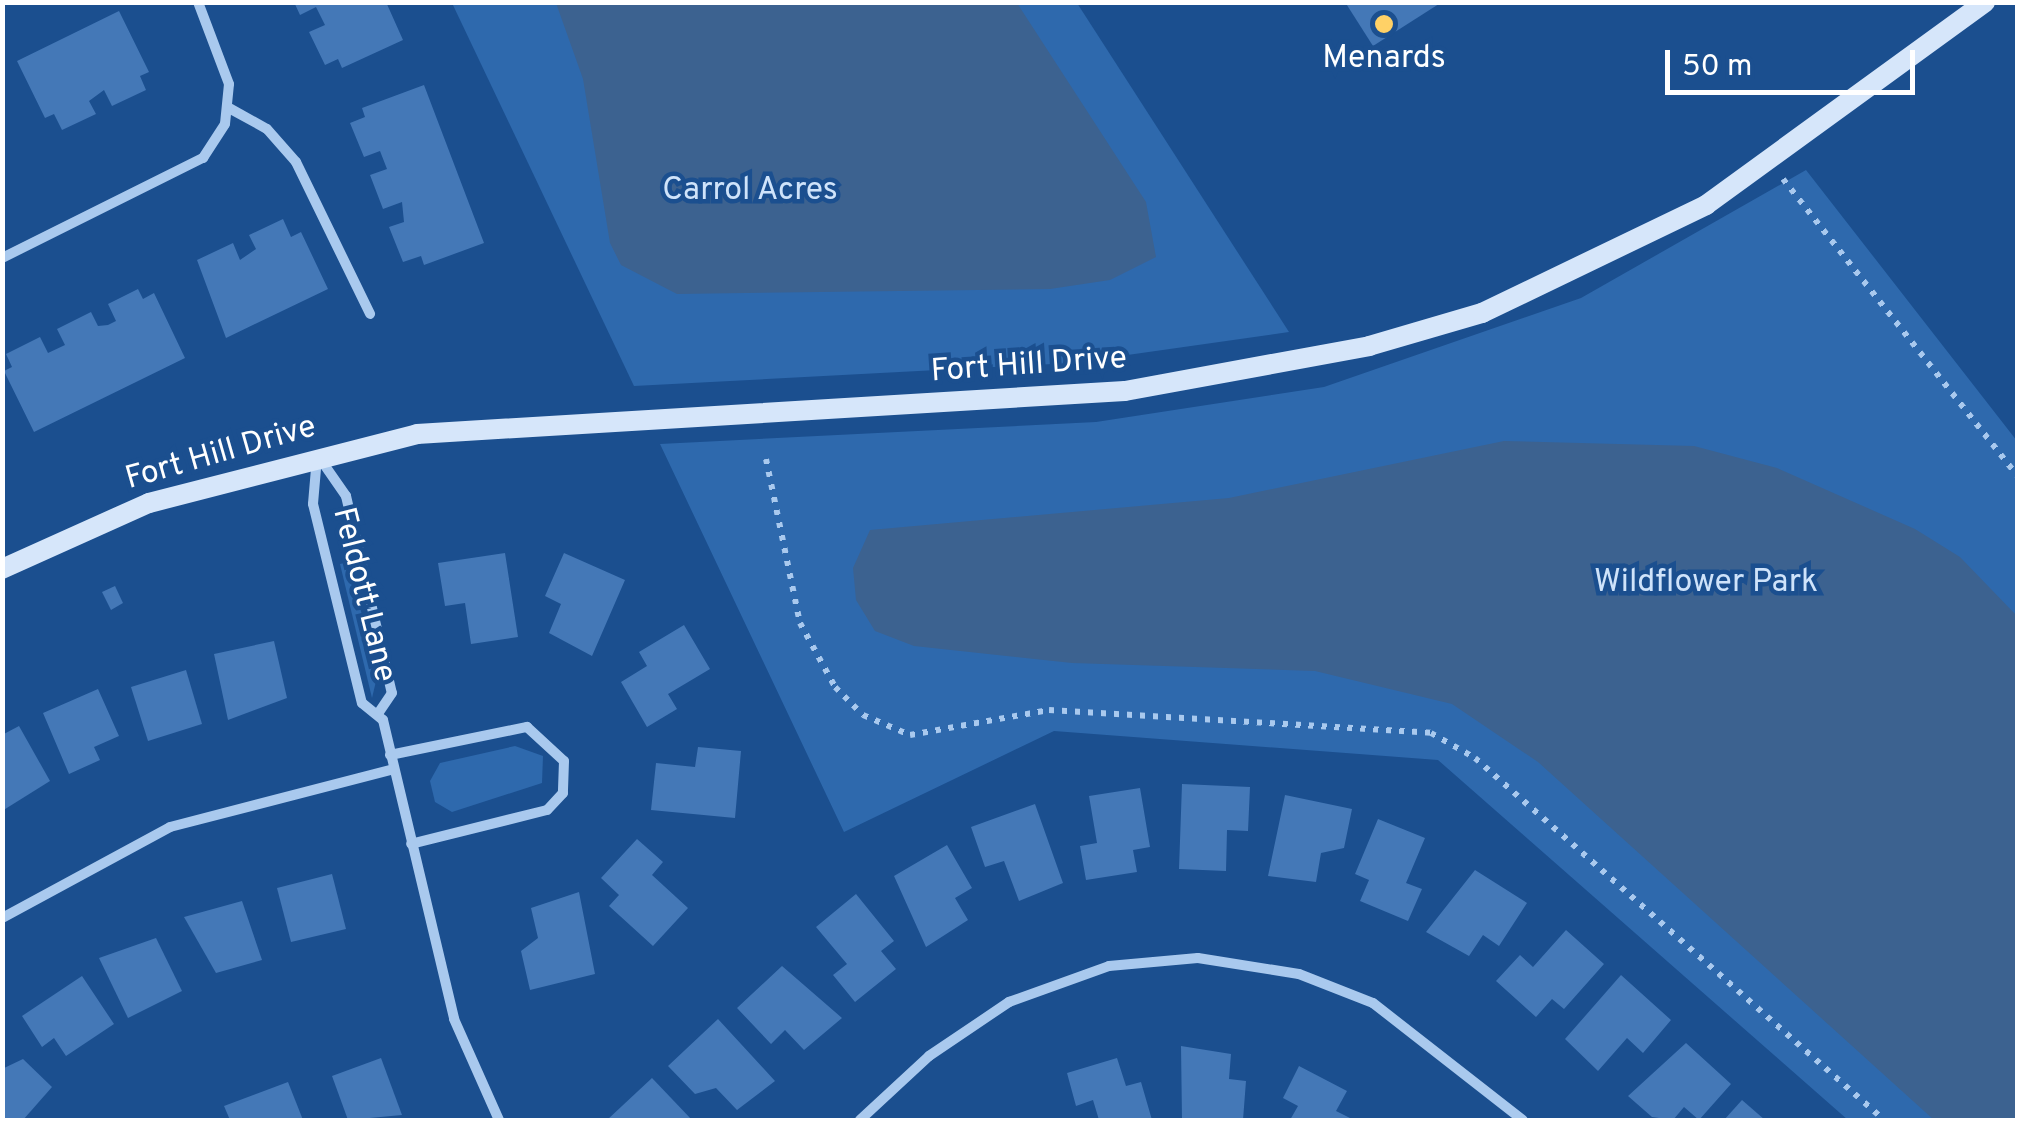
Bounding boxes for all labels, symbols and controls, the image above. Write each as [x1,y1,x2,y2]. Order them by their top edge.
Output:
marker: Menards [1373,13,1395,35]
scale bar [1670,30,1920,92]
place label: Menards [1322,40,1446,78]
text: 50 m [1682,49,1752,86]
park label: Carrol Acres [662,172,838,210]
street label: Fort Hill Drive [930,340,1128,392]
street label: Fort Hill Drive [121,408,321,500]
street label: Feldott Lane [323,504,403,686]
park label: Wildflower Park [1594,564,1818,602]

